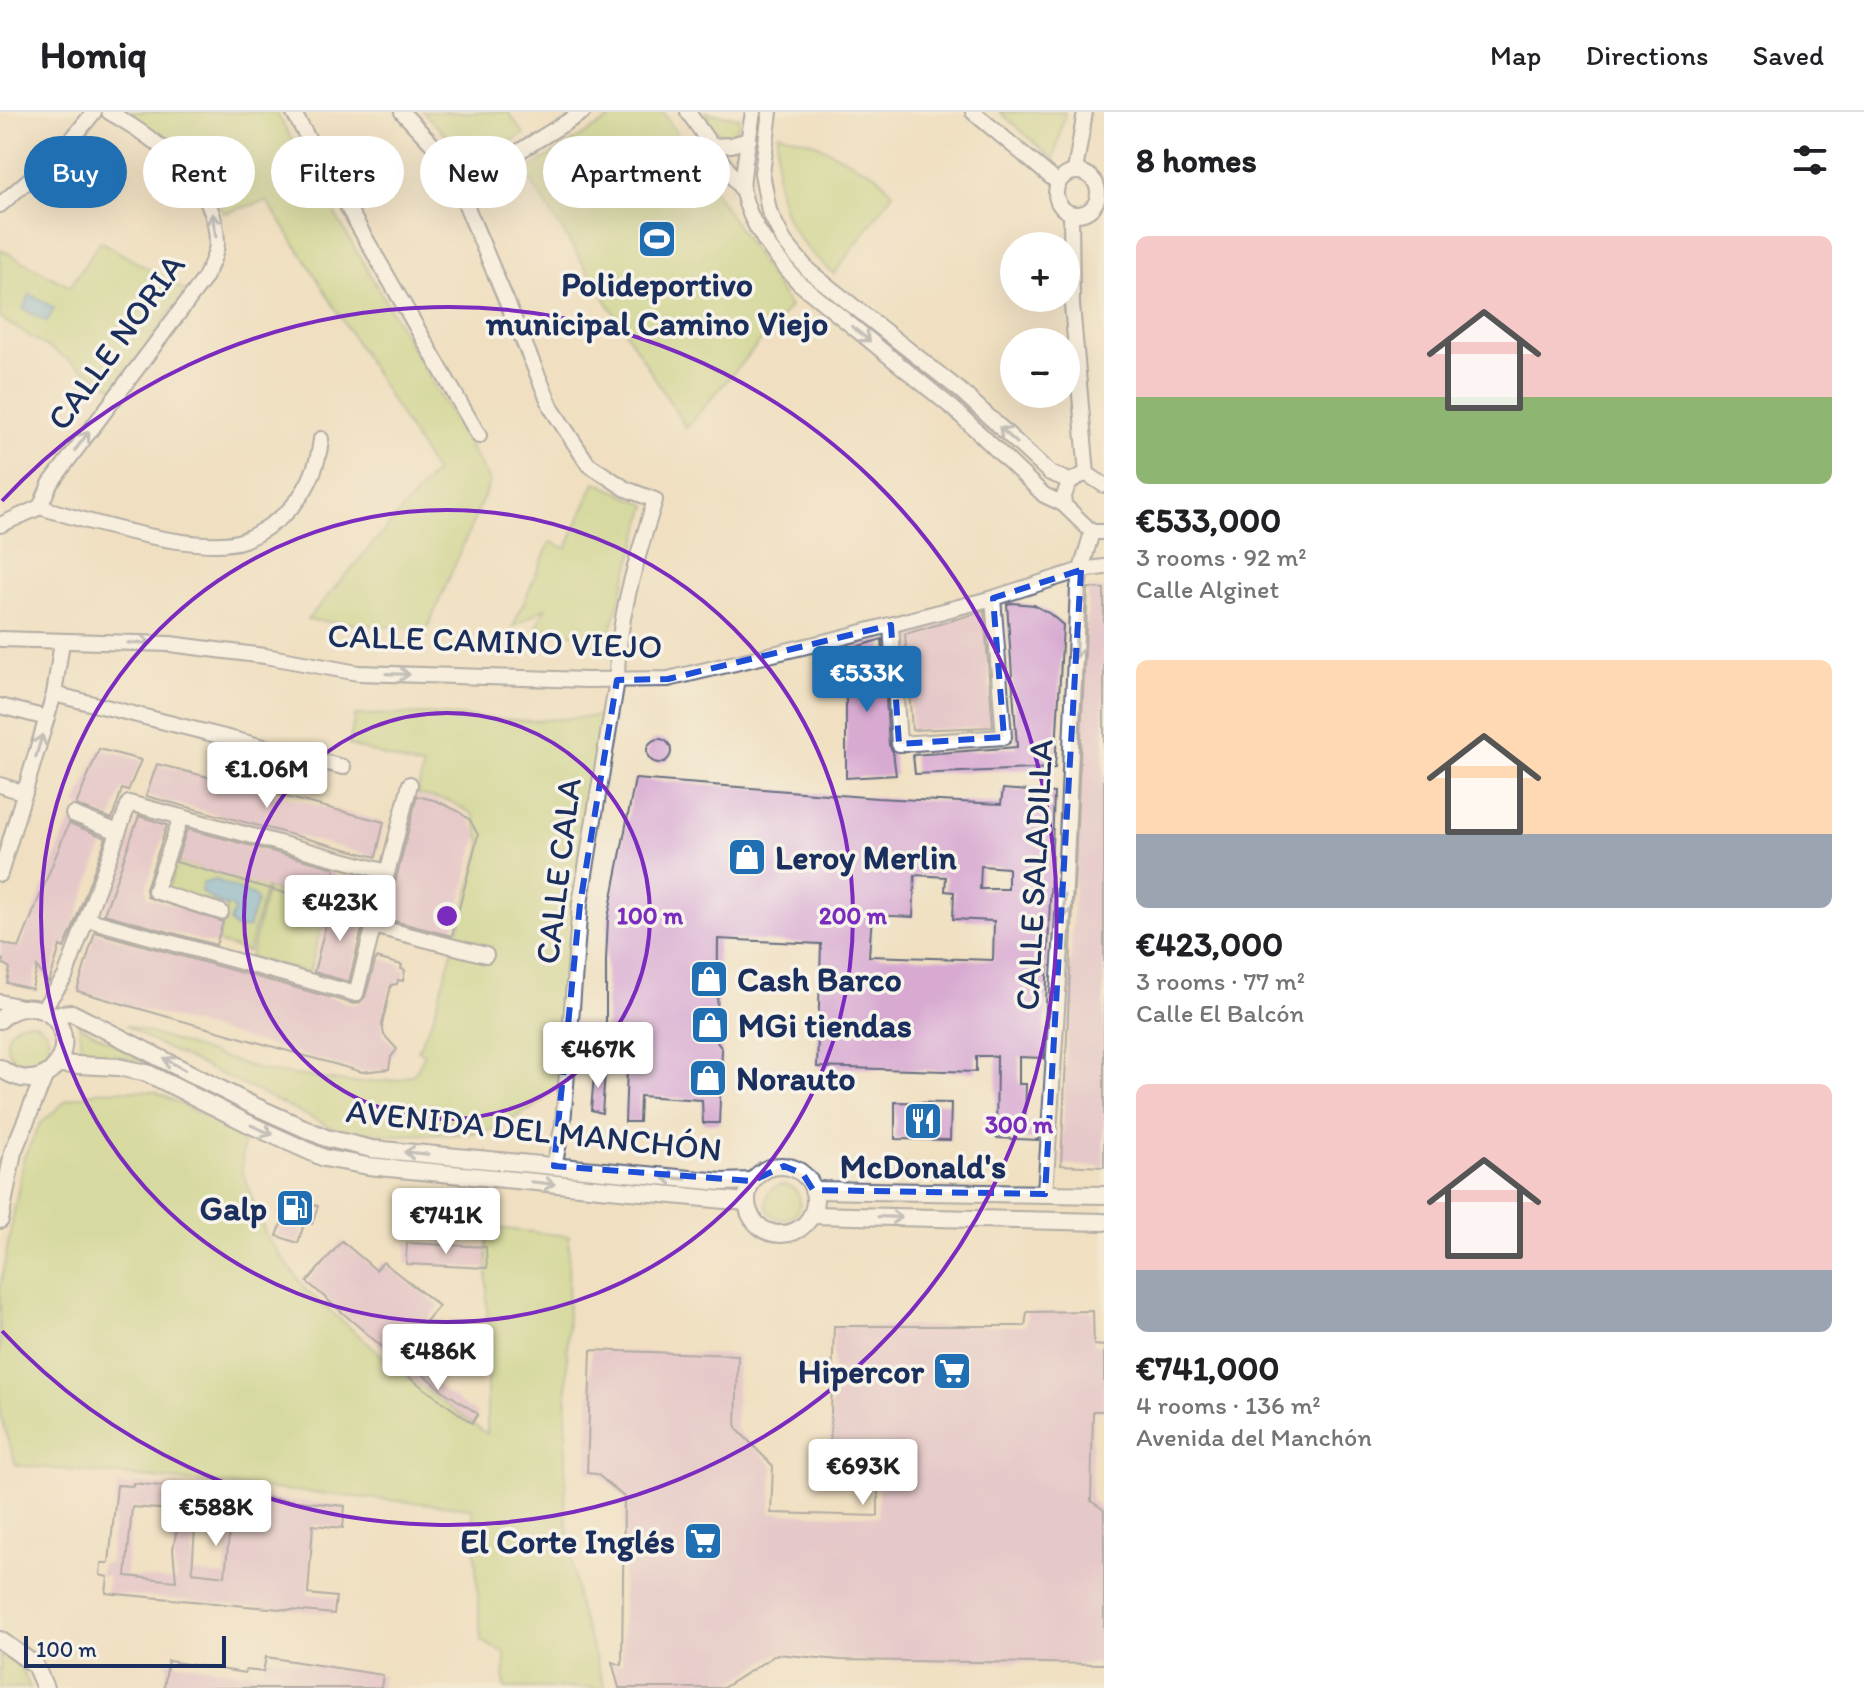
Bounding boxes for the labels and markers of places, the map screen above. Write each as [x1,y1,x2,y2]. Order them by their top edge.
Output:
sports icon: Polideportivo municipal Camino Viejo [636,218,678,260]
place label: Polideportivo municipal Camino Viejo [486,264,828,344]
pin: €533K [811,646,923,714]
pin: €1.06M [202,742,332,810]
shop icon: Leroy Merlin [726,836,768,878]
place label: Leroy Merlin [775,837,957,878]
pin: €423K [284,875,396,943]
centre of rings [433,902,461,930]
shop icon: Cash Barco [688,958,730,1000]
place label: Cash Barco [737,959,902,1000]
shop icon: MGi tiendas [689,1004,731,1046]
place label: MGi tiendas [738,1005,912,1046]
pin: €467K [542,1022,654,1090]
shop icon: Norauto [687,1057,729,1099]
place label: Norauto [736,1058,856,1099]
restaurant icon: McDonald's [902,1100,944,1142]
place label: McDonald's [840,1146,1006,1187]
fuel station icon: Galp [274,1187,316,1229]
place label: Galp [199,1188,267,1229]
pin: €741K [390,1188,502,1256]
pin: €486K [382,1324,494,1392]
supermarket icon: Hipercor [931,1350,973,1392]
place label: Hipercor [798,1351,924,1392]
pin: €693K [807,1439,919,1507]
pin: €588K [160,1480,272,1548]
supermarket icon: El Corte Inglés [682,1520,724,1562]
place label: El Corte Inglés [460,1521,675,1562]

